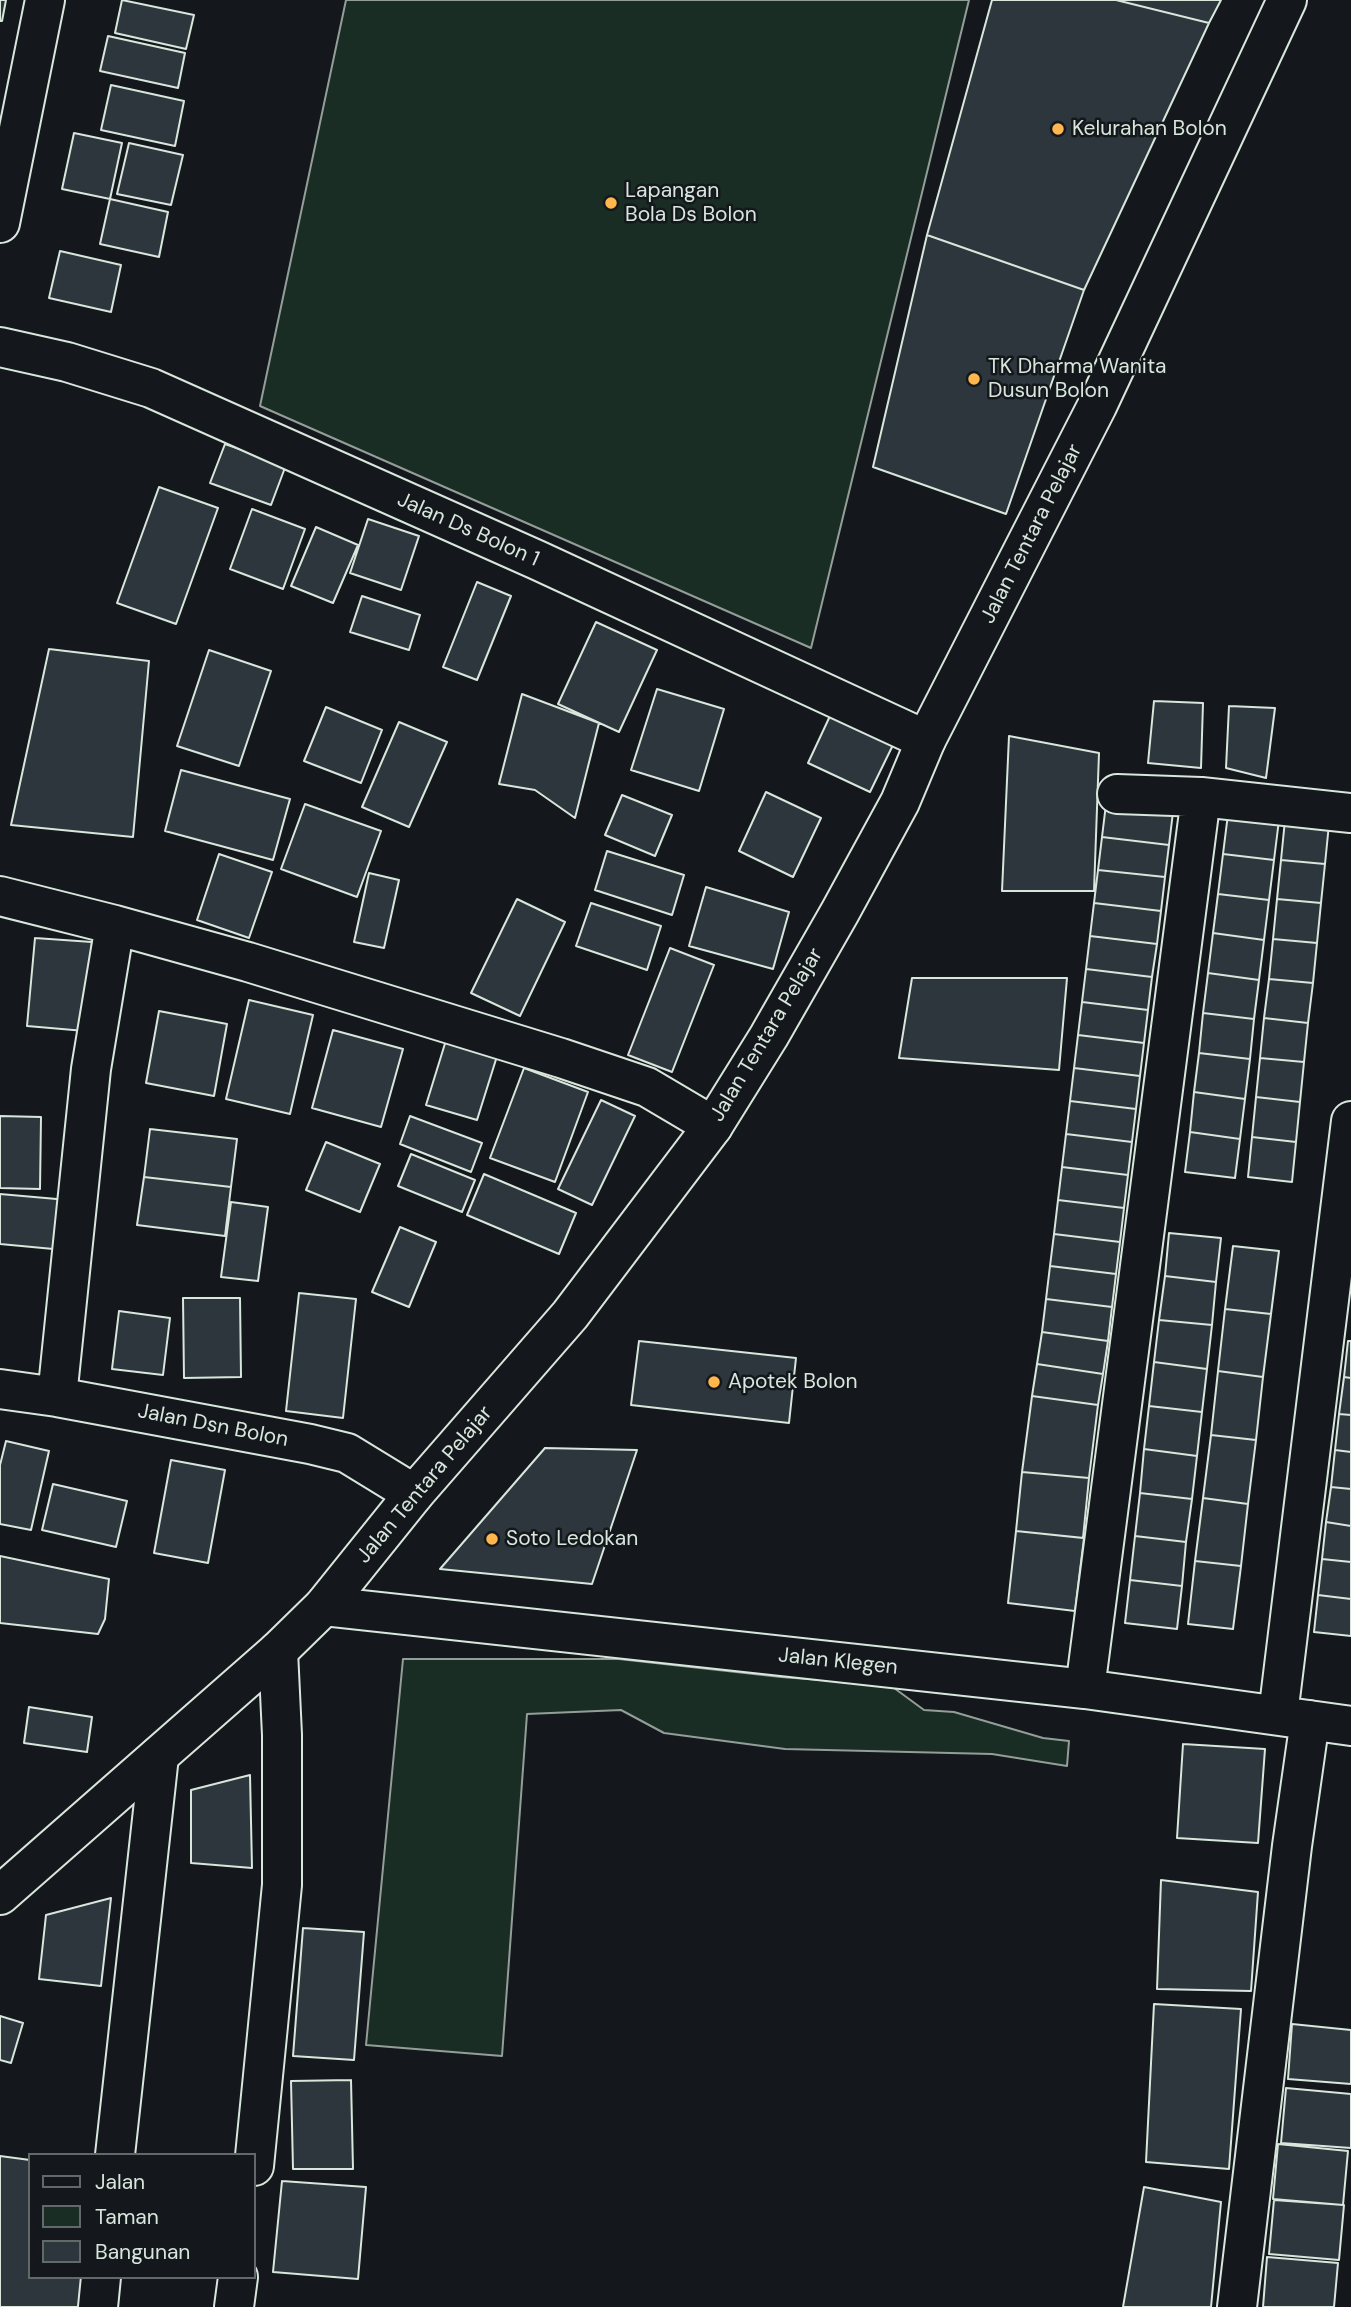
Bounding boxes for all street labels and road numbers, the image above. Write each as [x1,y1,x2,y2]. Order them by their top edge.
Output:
street label: Jalan Tentara Pelajar [976,440,1088,628]
street label: Jalan Ds Bolon 1 [393,487,543,573]
street label: Jalan Tentara Pelajar [705,944,829,1126]
street label: Jalan Dsn Bolon [136,1399,290,1453]
street label: Jalan Tentara Pelajar [352,1401,498,1569]
street label: Jalan Klegen [777,1643,899,1681]

